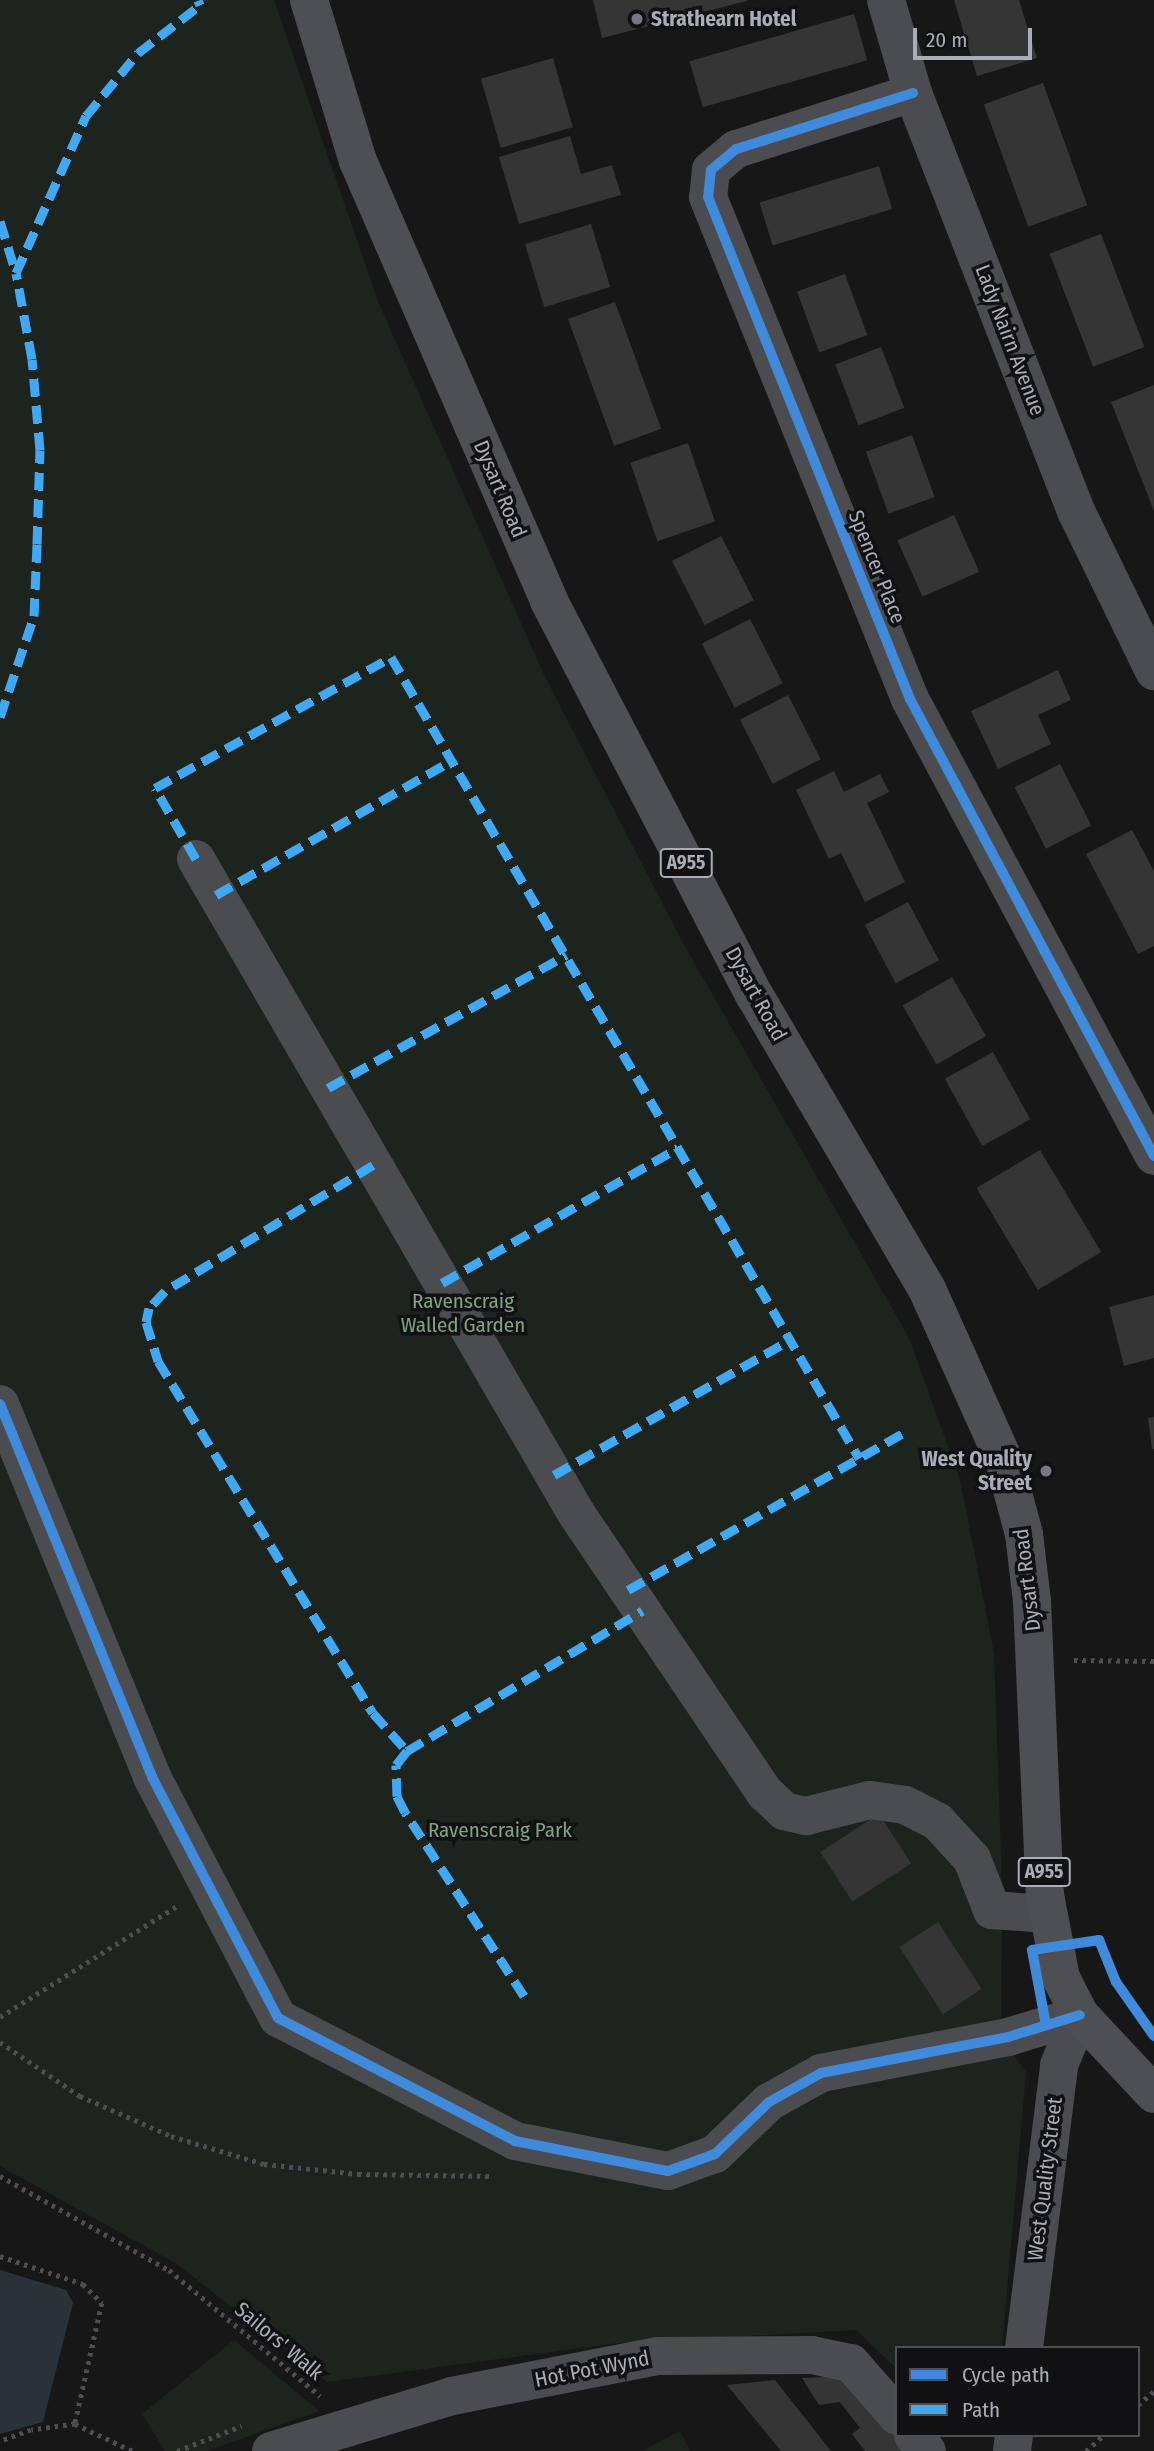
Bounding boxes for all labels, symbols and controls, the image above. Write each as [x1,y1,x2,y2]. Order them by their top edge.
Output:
place label: Strathearn Hotel [651,6,796,32]
marker: Strathearn Hotel [629,11,645,27]
scale bar [916,14,1035,58]
text: 20 m [926,27,967,53]
street label: Lady Nairn Avenue [970,261,1050,419]
street label: Dysart Road [468,437,532,541]
street label: Spencer Place [843,507,911,627]
road number: A955 [658,848,714,878]
street label: Dysart Road [720,943,792,1045]
park label: Ravenscraig Walled Garden [401,1288,525,1338]
place label: West Quality Street [922,1446,1032,1496]
marker: West Quality Street [1038,1463,1054,1479]
street label: Dysart Road [1008,1527,1046,1633]
park label: Ravenscraig Park [428,1817,572,1843]
road number: A955 [1016,1856,1072,1888]
street label: West Quality Street [1022,2096,1068,2262]
street label: Sailors' Walk [230,2297,328,2385]
street label: Hot Pot Wynd [533,2346,651,2392]
legend [895,2346,1140,2437]
text: Cycle path [962,2362,1050,2388]
text: Path [962,2397,1000,2423]

